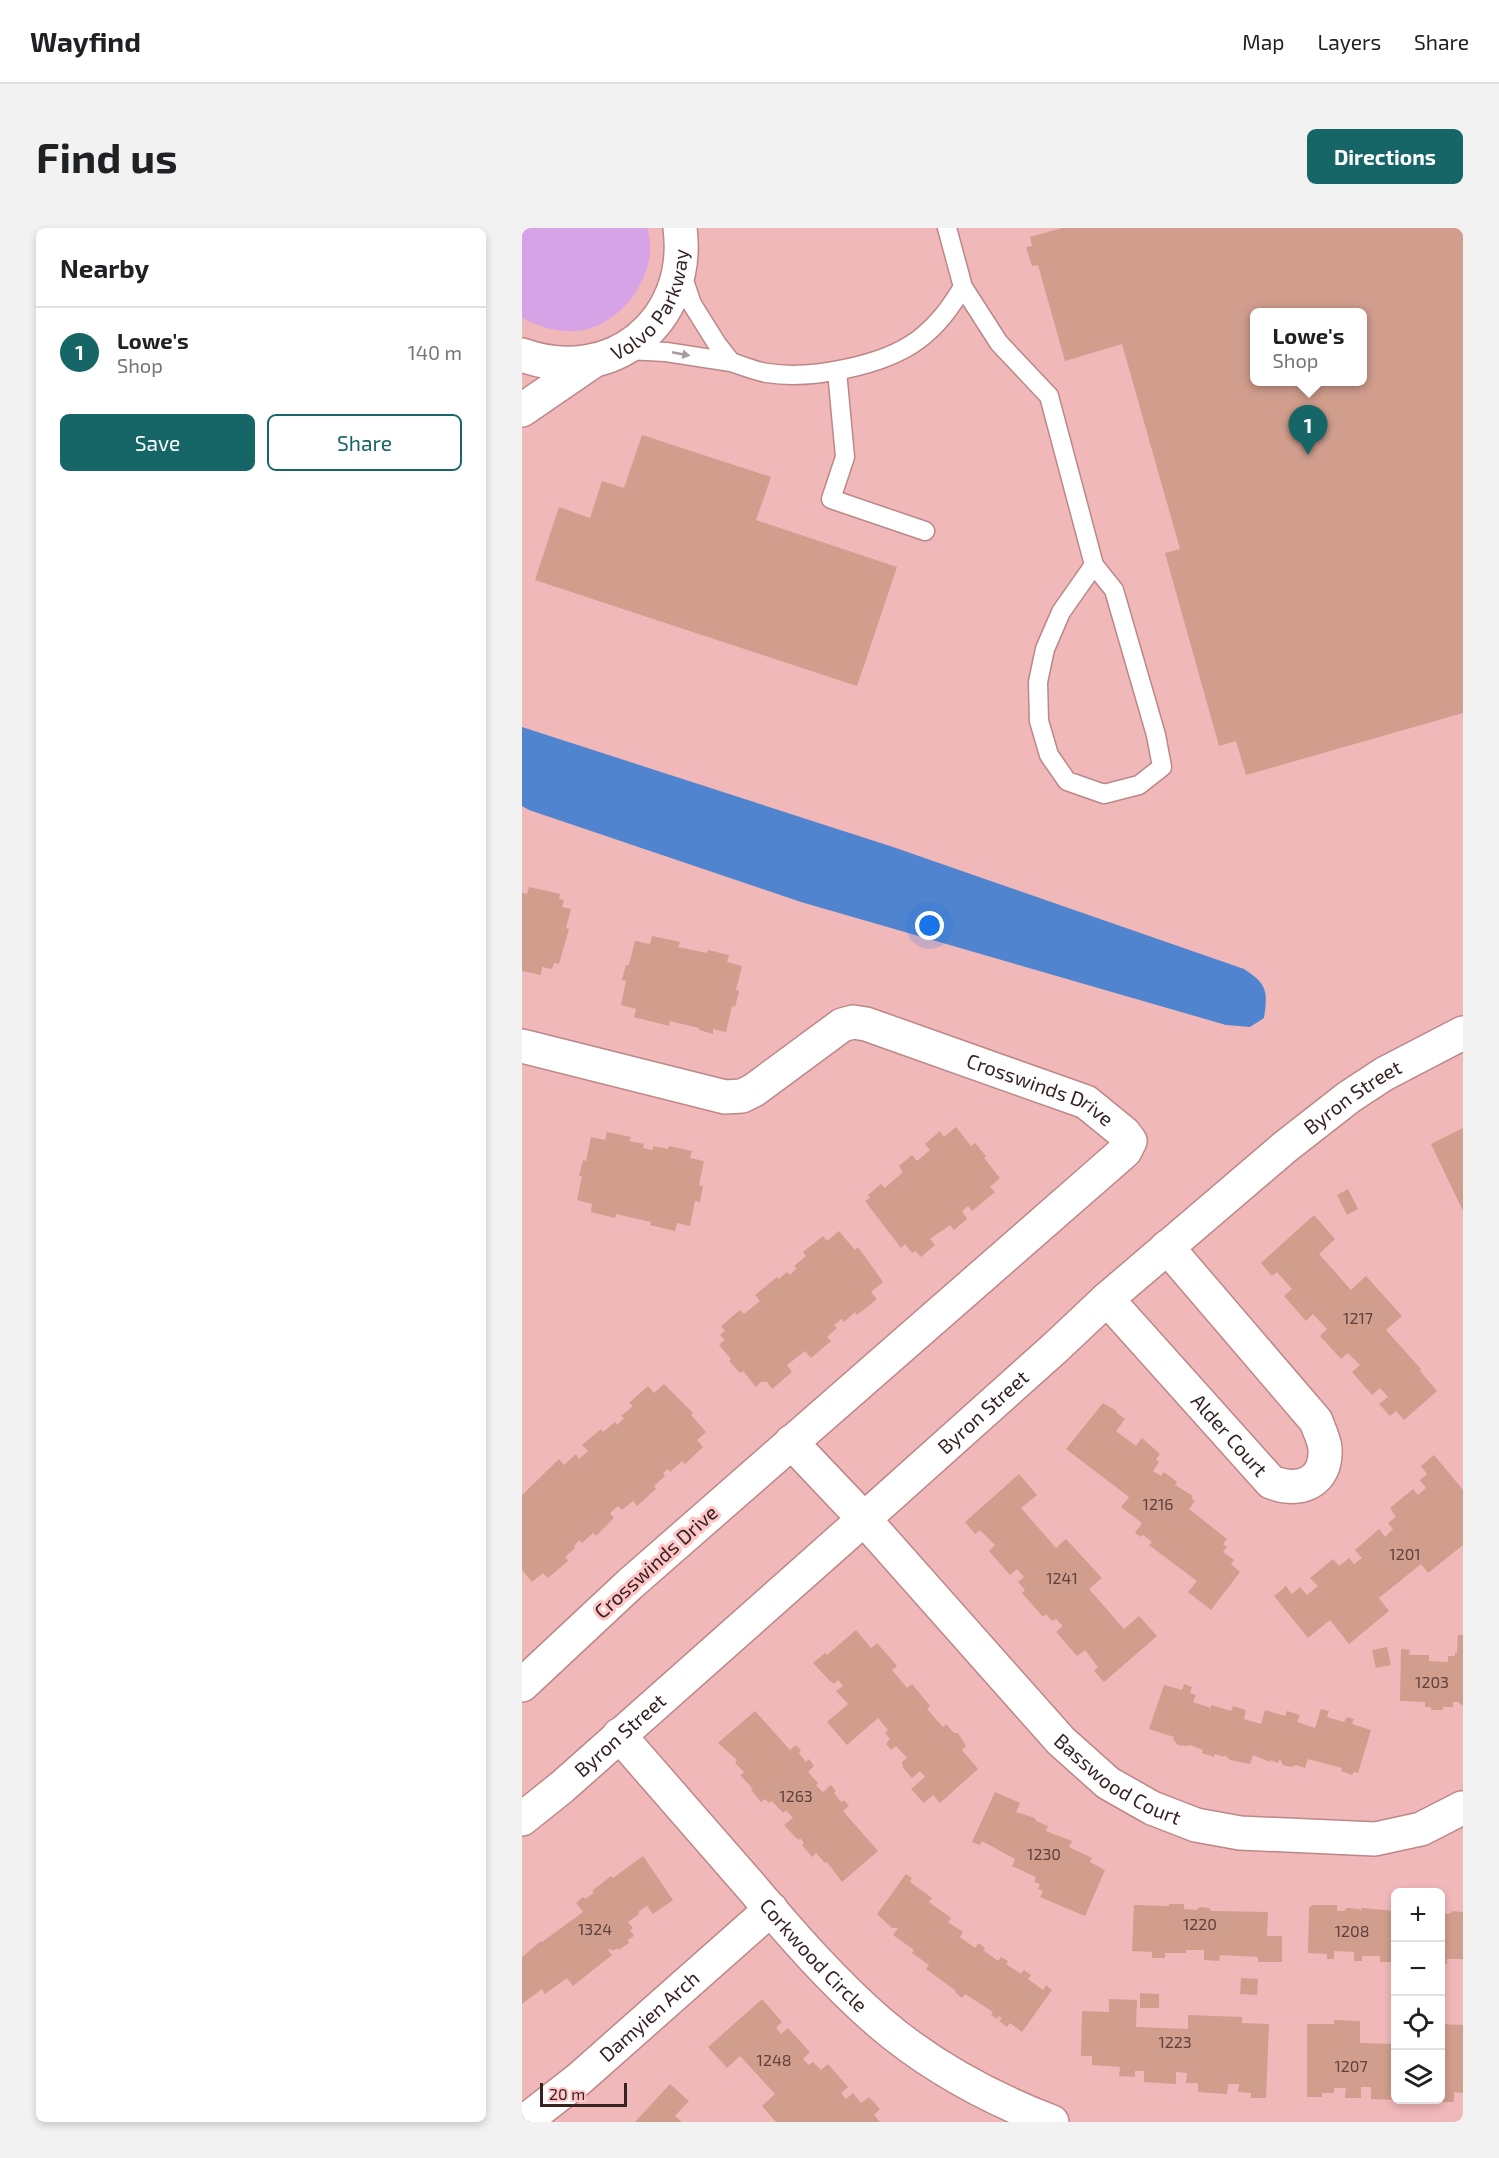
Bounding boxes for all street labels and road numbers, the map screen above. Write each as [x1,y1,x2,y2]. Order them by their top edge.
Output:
street label: Volvo Parkway [607,248,692,365]
street label: Crosswinds Drive [964,1048,1119,1131]
street label: Byron Street [1298,1054,1405,1139]
street label: Byron Street [932,1364,1033,1458]
street label: Alder Court [1187,1388,1273,1481]
street label: Crosswinds Drive [589,1500,722,1623]
street label: Byron Street [569,1688,670,1781]
street label: Basswood Court [1050,1728,1185,1829]
street label: Corkwood Circle [755,1893,873,2017]
street label: Damyien Arch [594,1965,704,2066]

